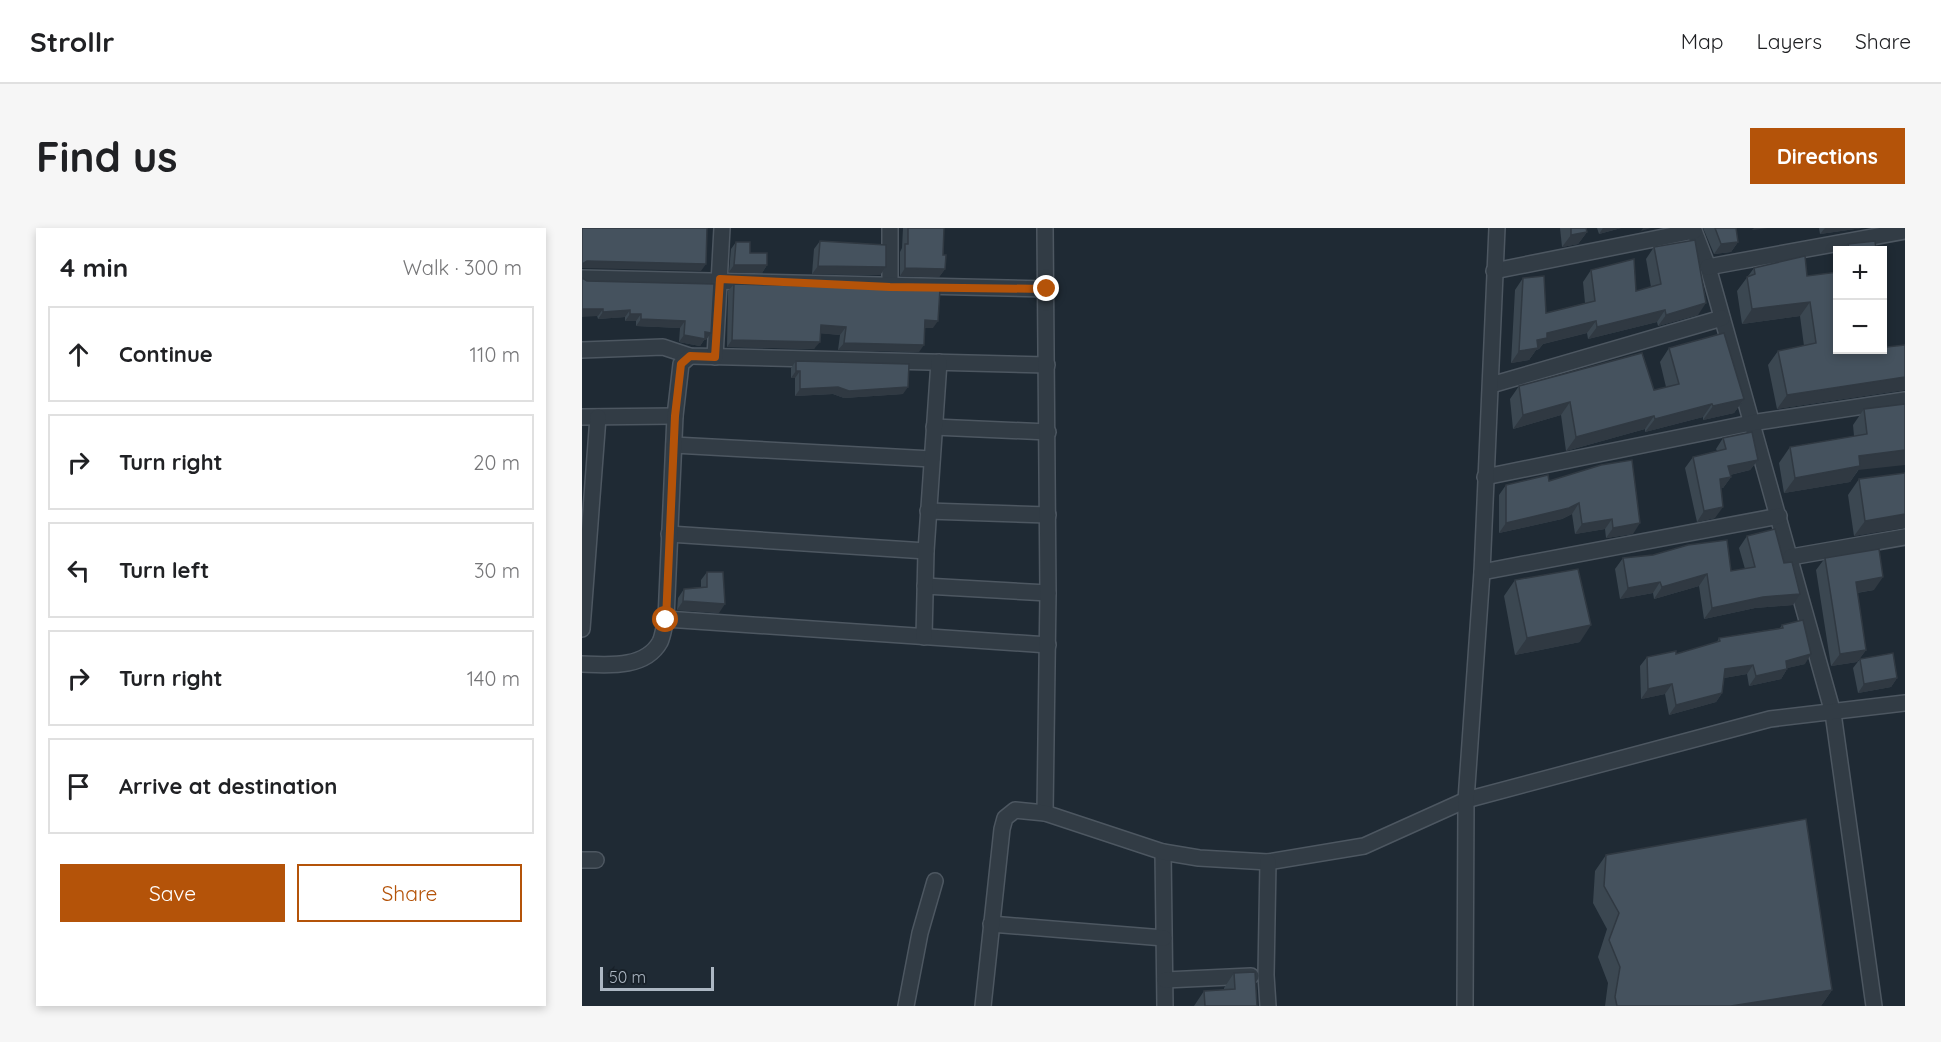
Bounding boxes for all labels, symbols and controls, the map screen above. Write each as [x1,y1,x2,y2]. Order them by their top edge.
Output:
text: Strollr [30,24,114,59]
text: Map [1681,28,1724,54]
text: Layers [1757,28,1822,54]
text: Share [1855,28,1911,54]
button: Directions [1750,128,1905,184]
text: Find us [36,130,178,183]
map controls [1833,246,1887,354]
button: + [1833,246,1887,300]
text: 4 min [60,251,128,284]
text: Walk · 300 m [403,255,522,280]
route end [1033,275,1059,301]
button: − [1833,300,1887,354]
icon: ahead [62,338,95,371]
text: Continue [119,340,213,368]
text: 110 m [470,342,520,367]
icon: right [62,446,95,479]
text: Turn right [119,448,223,476]
text: 20 m [473,450,520,475]
icon: left [62,554,95,587]
text: Turn left [119,556,209,584]
text: 30 m [474,558,520,583]
route start [652,606,678,632]
icon: right [62,662,95,695]
text: Turn right [119,664,223,692]
text: 140 m [467,666,520,691]
icon: arrive [62,770,95,803]
text: Arrive at destination [119,772,337,800]
button: Save [60,864,285,922]
button: Share [297,864,522,922]
scale bar [600,964,714,992]
text: 50 m [609,967,646,987]

